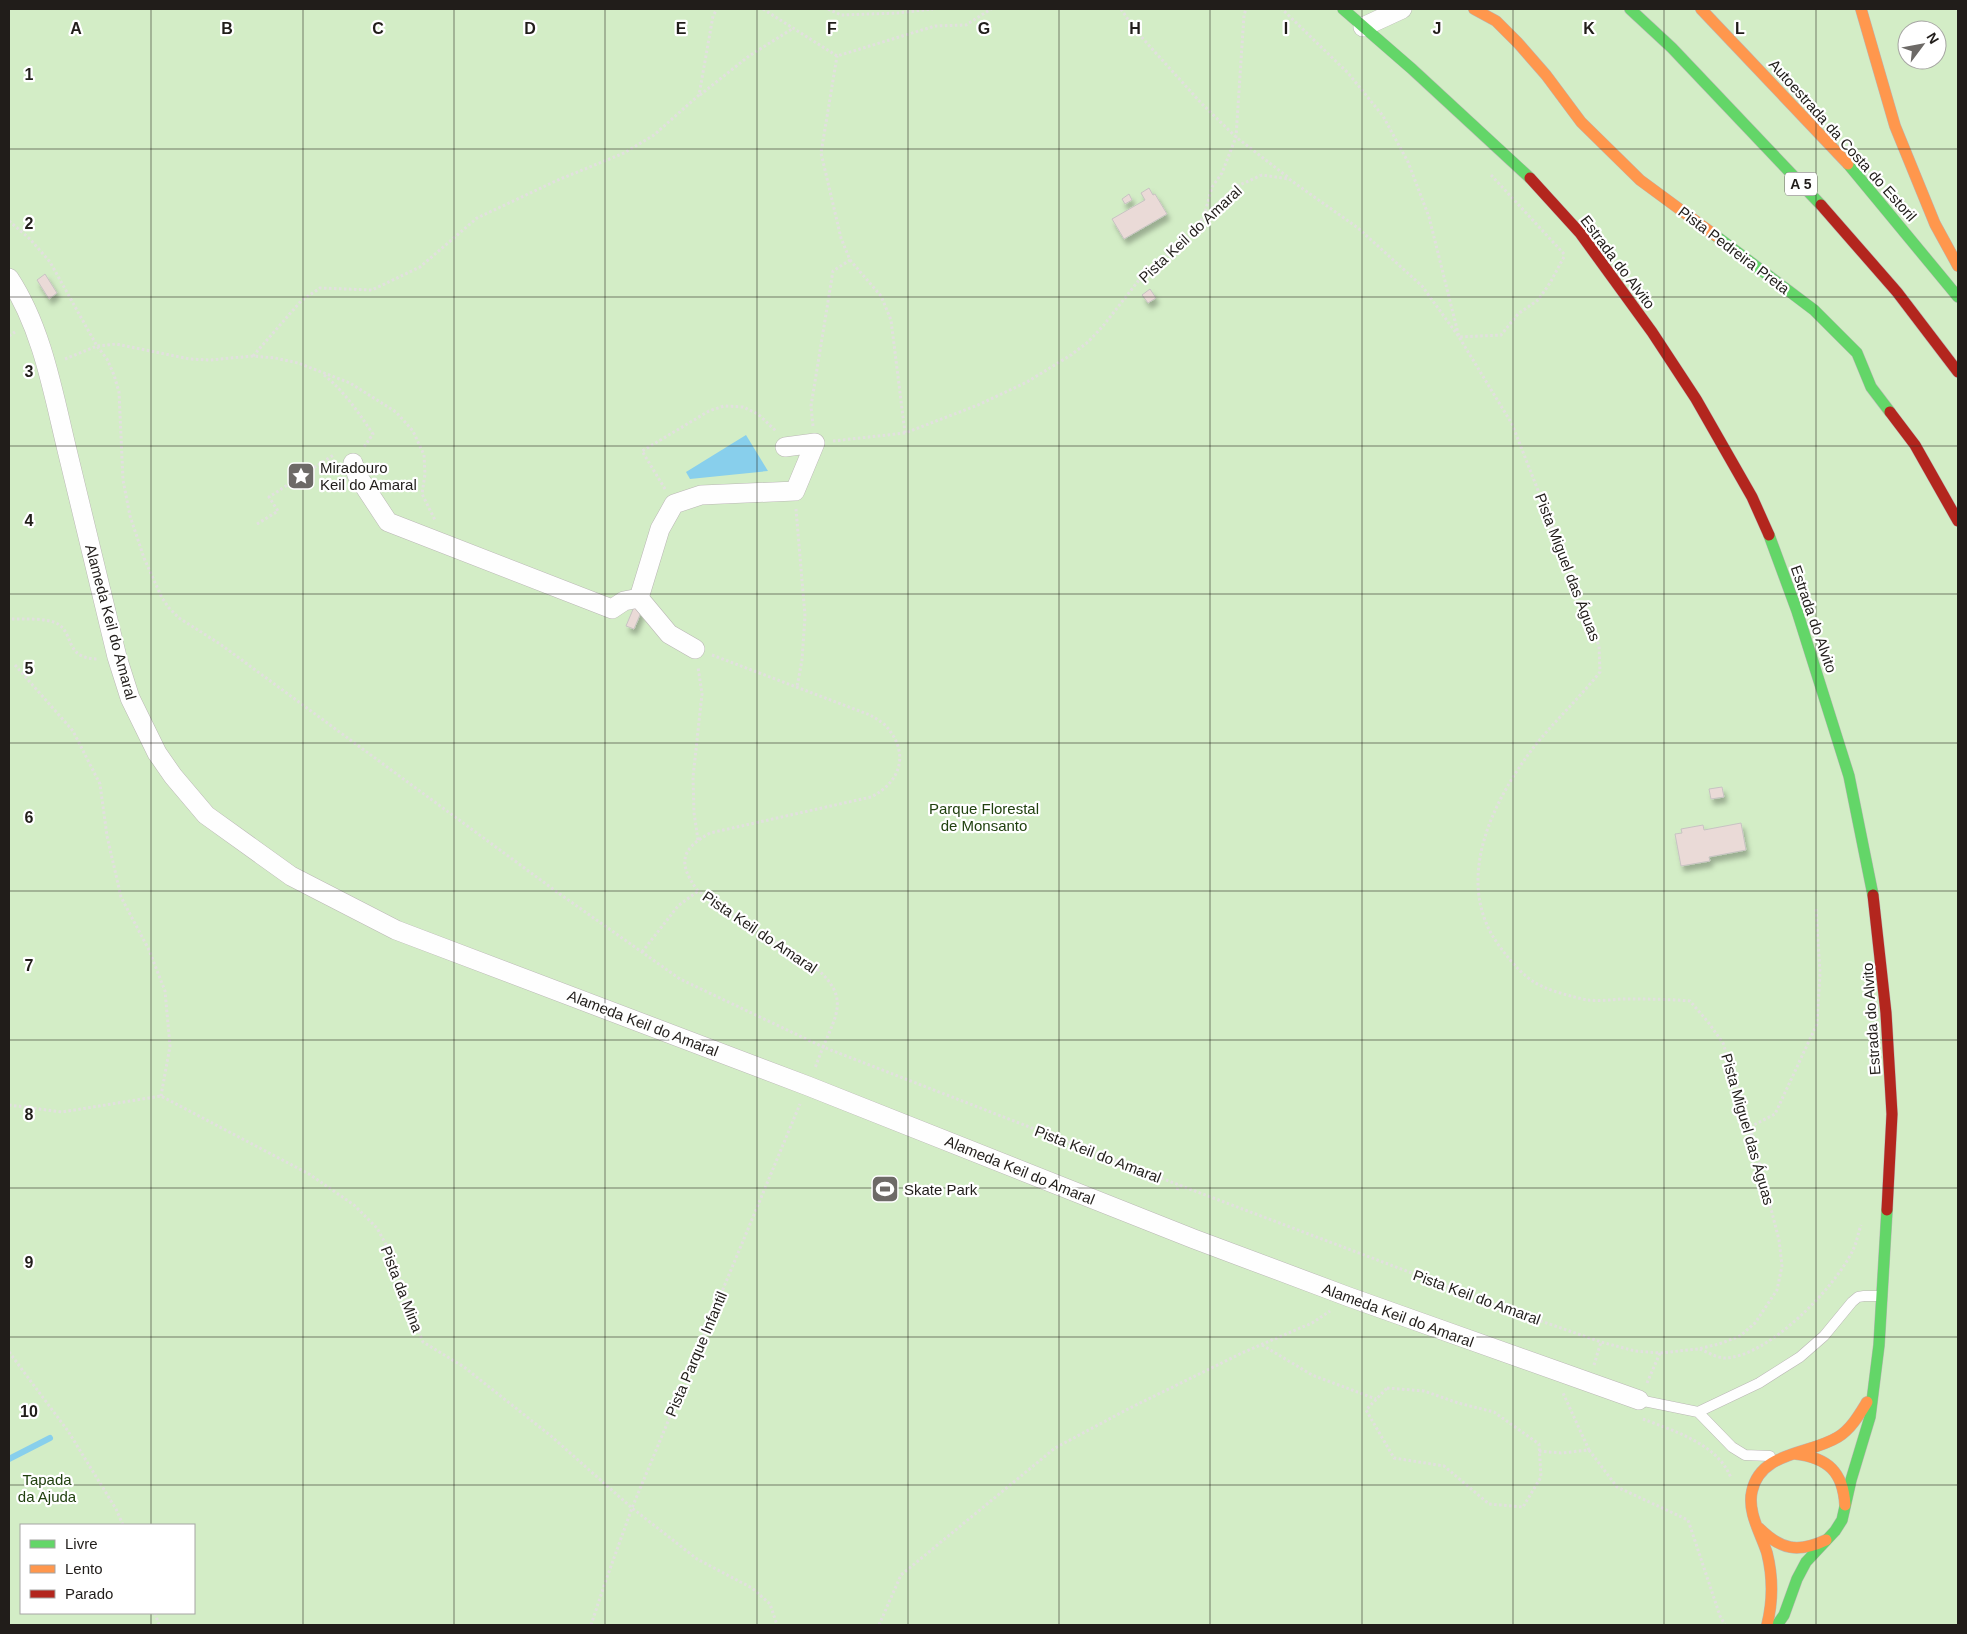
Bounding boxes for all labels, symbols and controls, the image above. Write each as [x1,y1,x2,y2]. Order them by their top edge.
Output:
text: A [70,20,82,37]
text: B [221,20,233,37]
text: C [372,20,384,37]
text: D [524,20,536,37]
text: E [676,20,687,37]
text: F [827,20,837,37]
text: G [978,20,990,37]
text: H [1129,20,1141,37]
text: I [1284,20,1288,37]
text: J [1433,20,1441,37]
text: K [1583,20,1595,37]
text: L [1735,20,1745,37]
north arrow [1897,20,1947,70]
text: N [1924,30,1942,47]
street label: Autoestrada da Costa do Estoril [1766,56,1920,224]
text: 1 [25,66,34,83]
road number: A 5 [1785,172,1817,195]
street label: Pista Keil do Amaral [1135,182,1245,286]
street label: Pista Pedreira Preta [1675,203,1793,298]
street label: Estrada do Alvito [1577,212,1659,312]
text: 2 [25,215,34,232]
text: 3 [25,363,34,380]
place label: Miradouro Keil do Amaral [320,459,417,493]
place icon: Miradouro Keil do Amaral [286,461,316,491]
street label: Pista Miguel das Águas [1532,491,1604,643]
text: 4 [25,512,34,529]
street label: Alameda Keil do Amaral [82,542,140,702]
street label: Estrada do Alvito [1788,563,1840,675]
text: 5 [25,660,34,677]
park label: Parque Florestal de Monsanto [929,800,1039,834]
text: 6 [25,809,34,826]
street label: Pista Keil do Amaral [700,887,820,977]
text: 7 [25,957,34,974]
street label: Estrada do Alvito [1859,962,1883,1076]
street label: Alameda Keil do Amaral [565,986,721,1060]
street label: Pista Miguel das Águas [1718,1051,1778,1207]
text: 8 [25,1106,34,1123]
street label: Pista Keil do Amaral [1032,1122,1164,1186]
street label: Alameda Keil do Amaral [943,1132,1097,1208]
sports icon: Skate Park [870,1174,900,1204]
place label: Skate Park [904,1181,978,1198]
street label: Pista da Mina [378,1244,426,1335]
text: 9 [25,1254,34,1271]
street label: Pista Keil do Amaral [1411,1266,1543,1328]
street label: Alameda Keil do Amaral [1320,1280,1476,1350]
street label: Pista Parque Infantil [662,1289,730,1419]
text: 10 [20,1403,38,1420]
park label: Tapada da Ajuda [18,1471,77,1505]
legend [20,1524,195,1614]
text: Livre [65,1535,98,1552]
text: Lento [65,1560,103,1577]
text: Parado [65,1585,113,1602]

